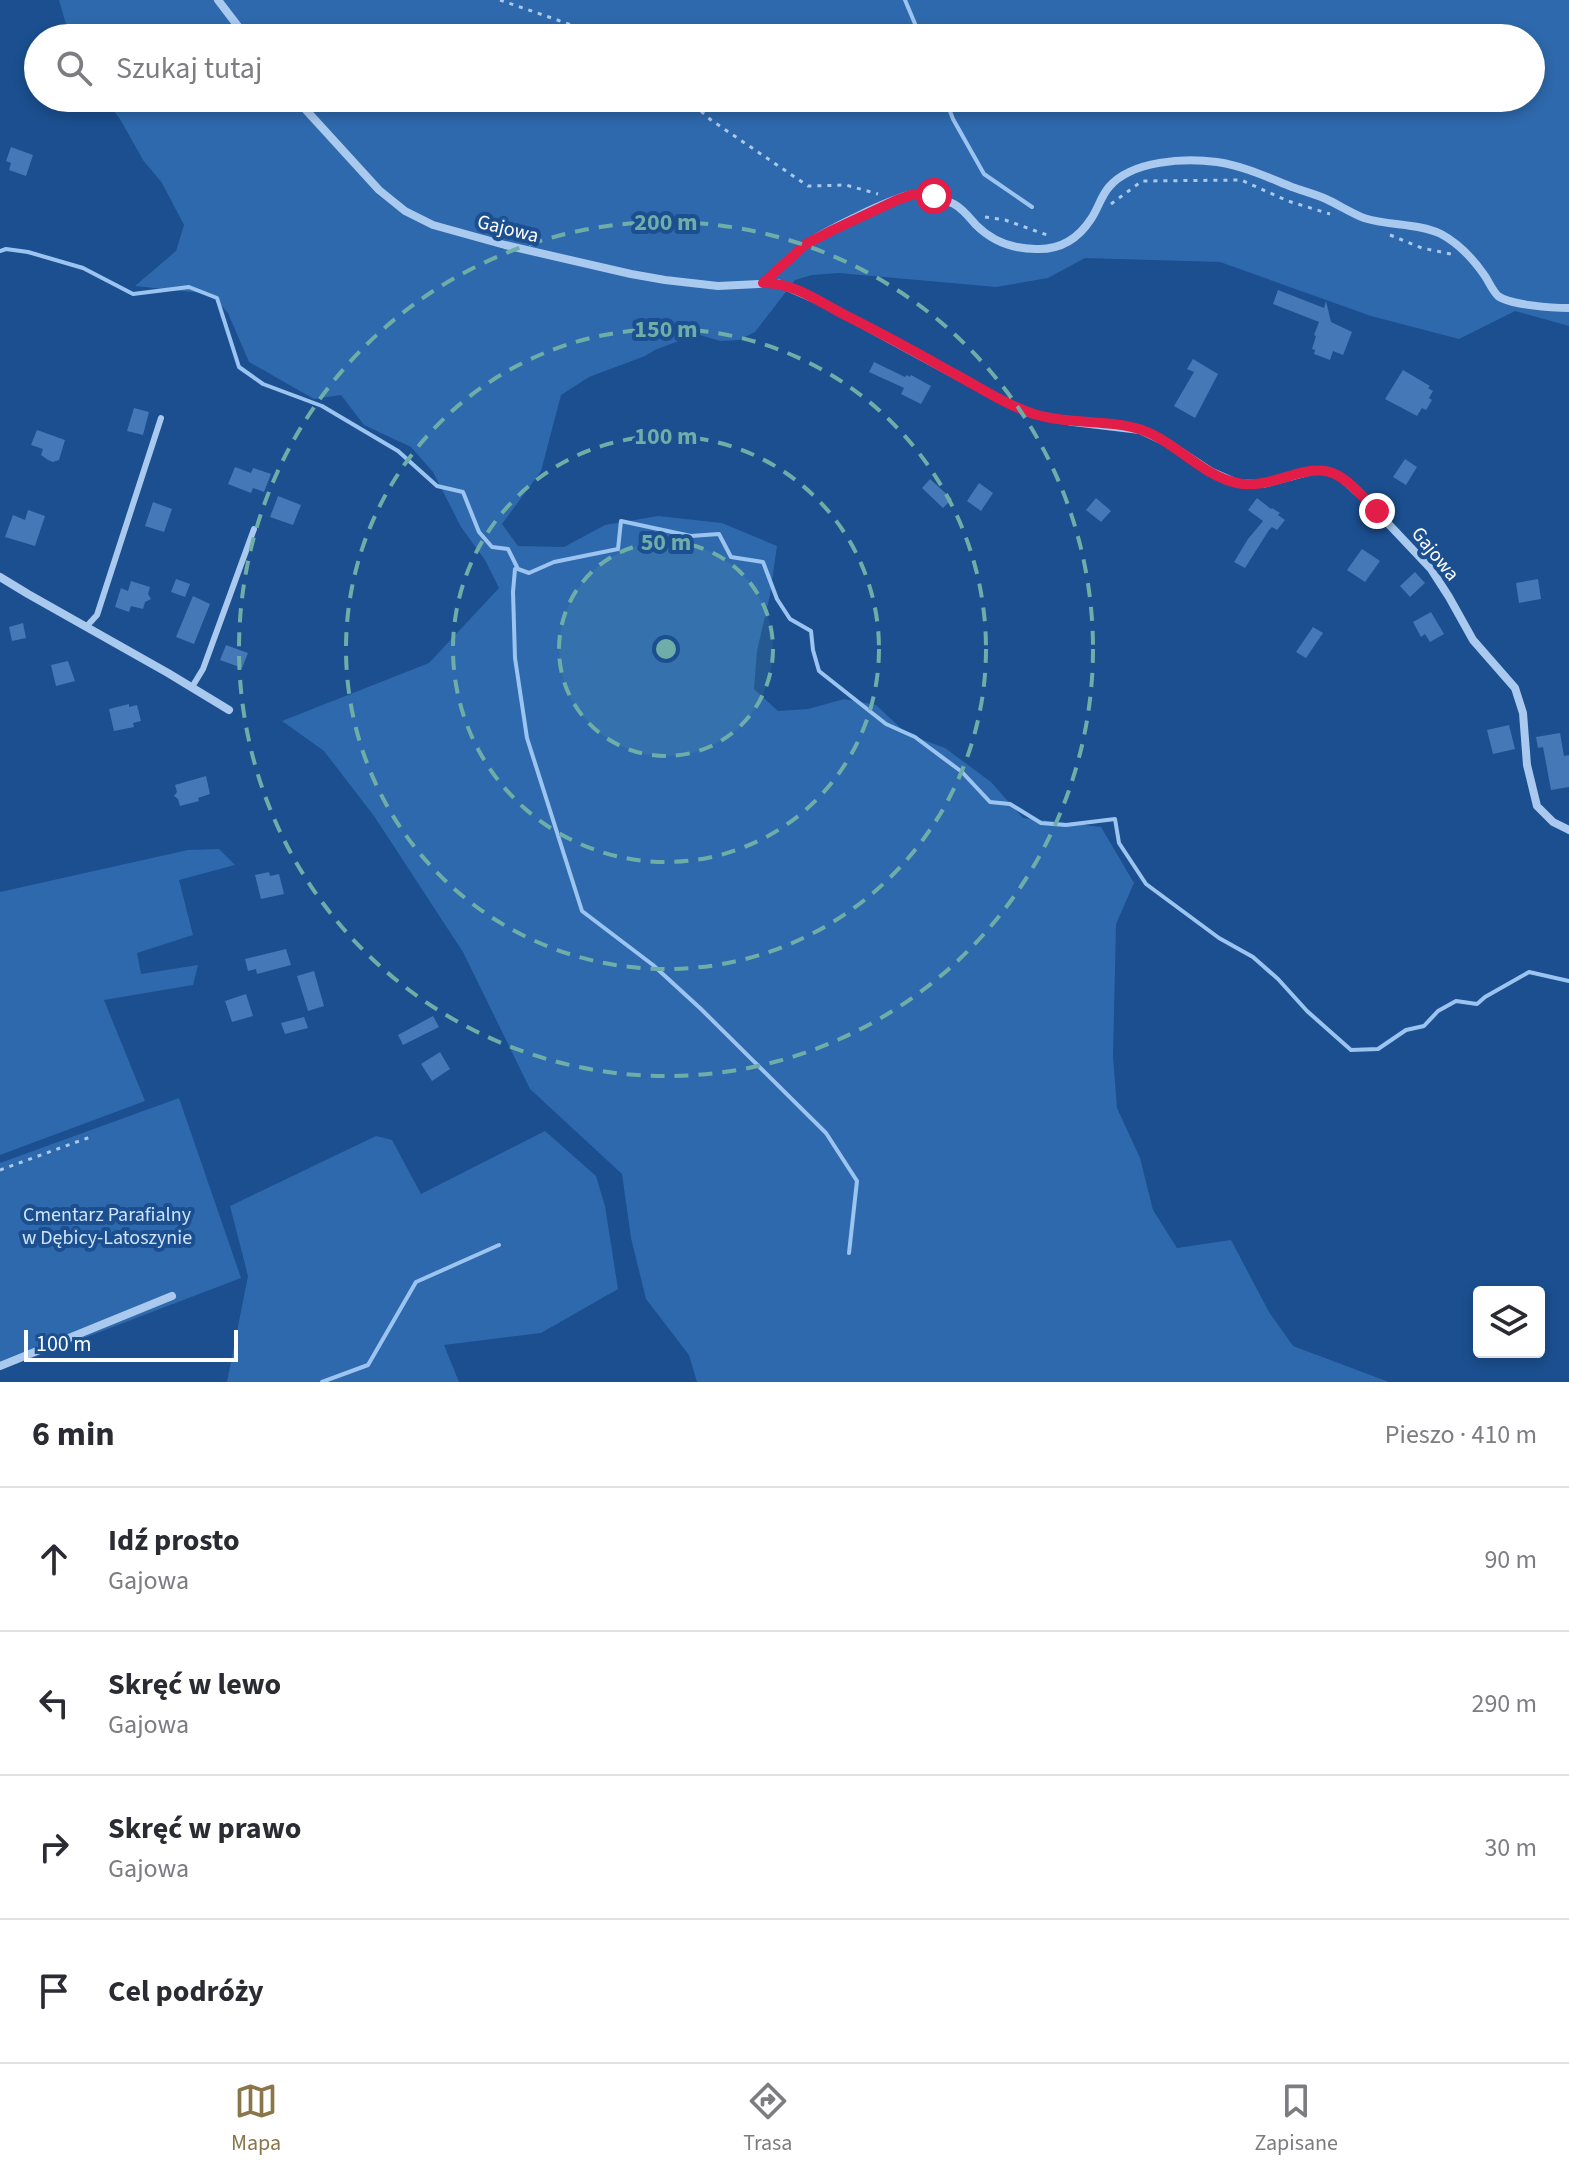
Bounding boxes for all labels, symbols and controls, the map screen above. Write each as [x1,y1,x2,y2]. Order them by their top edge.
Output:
search box [24,24,1545,112]
icon: search [52,46,96,90]
text: Szukaj tutaj [116,47,262,90]
route start [916,178,952,214]
text: 200 m [634,205,698,240]
street label: Gajowa [474,208,542,250]
text: 150 m [634,312,698,347]
text: 100 m [634,419,698,454]
route end [1359,493,1395,529]
street label: Gajowa [1404,521,1466,587]
text: 50 m [641,525,691,560]
centre of rings [652,635,680,663]
park label: Cmentarz Parafialny w Dębicy-Latoszynie [22,1201,192,1252]
map controls [1473,1286,1545,1358]
button: layers [1473,1286,1545,1358]
scale bar [24,1326,238,1362]
text: 100 m [36,1328,91,1360]
text: 6 min [32,1410,115,1459]
text: Pieszo · 410 m [1385,1416,1537,1453]
text: Idź prosto [108,1519,240,1562]
icon: ahead [32,1537,76,1581]
text: 90 m [1484,1541,1537,1578]
text: Gajowa [108,1562,189,1599]
text: Skręć w lewo [108,1663,281,1706]
icon: left [32,1681,76,1725]
text: 290 m [1471,1685,1537,1722]
text: Gajowa [108,1706,189,1743]
text: Skręć w prawo [108,1807,301,1850]
icon: right [32,1825,76,1869]
text: 30 m [1484,1829,1537,1866]
text: Gajowa [108,1850,189,1887]
icon: arrive [32,1969,76,2013]
text: Cel podróży [108,1970,264,2013]
tab: Mapa [231,2079,281,2159]
tab: Trasa [743,2079,792,2159]
tab: Zapisane [1254,2079,1338,2159]

